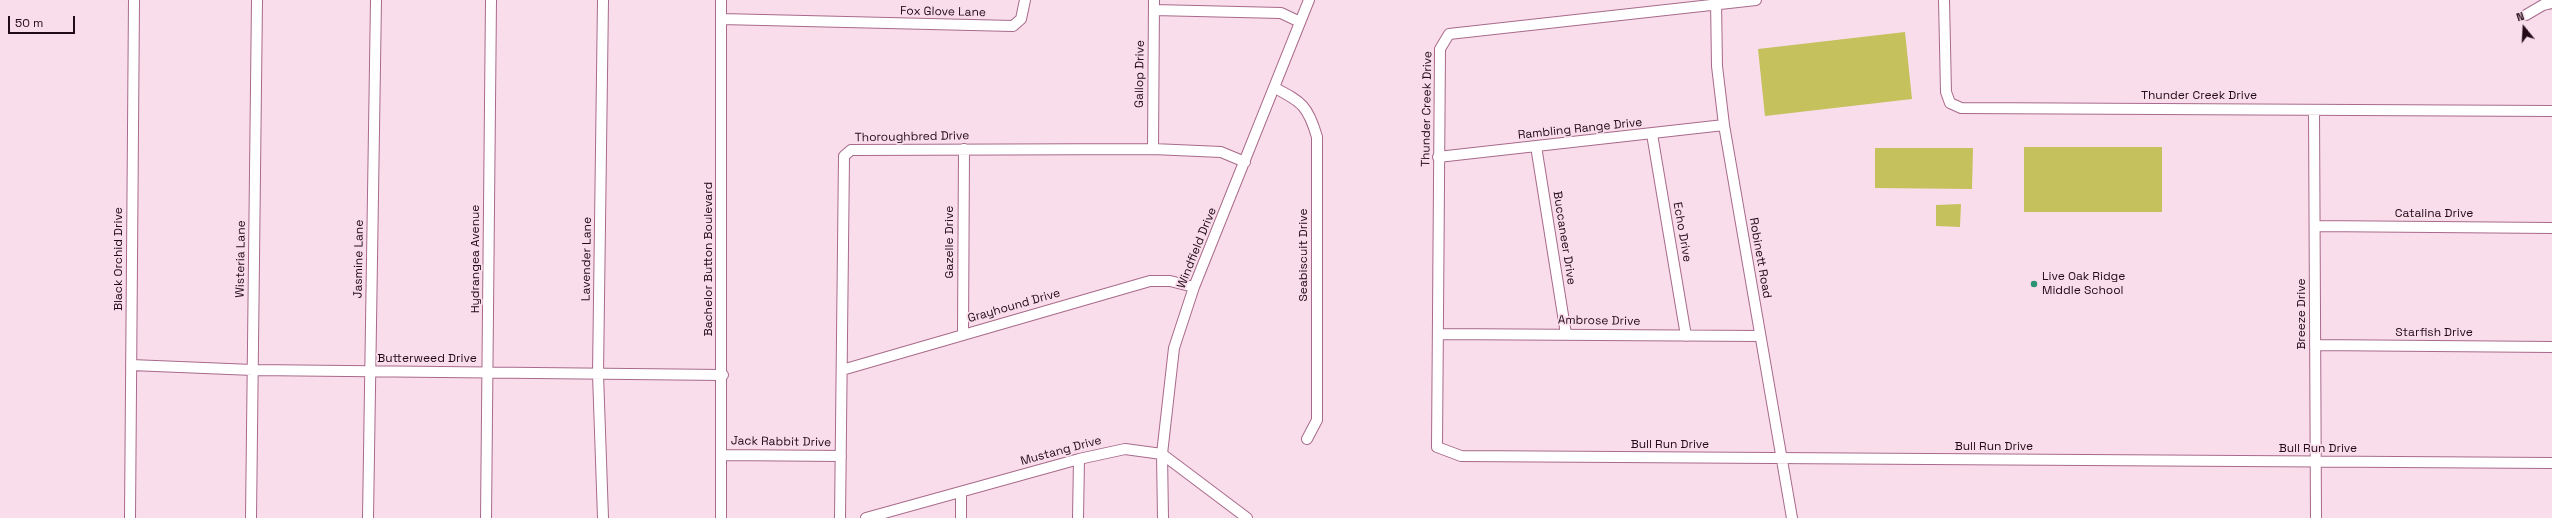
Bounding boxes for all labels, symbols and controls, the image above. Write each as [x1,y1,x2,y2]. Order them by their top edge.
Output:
street label: Fox Glove Lane [900,4,986,20]
scale bar [10,8,77,34]
north arrow [2504,8,2544,48]
text: N [2515,9,2526,24]
text: 50 m [15,15,43,31]
street label: Gallop Drive [1132,40,1148,108]
street label: Thunder Creek Drive [1419,51,1435,167]
street label: Thunder Creek Drive [2141,89,2257,103]
street label: Rambling Range Drive [1517,115,1643,143]
street label: Thoroughbred Drive [855,129,969,145]
street label: Bachelor Button Boulevard [702,182,716,336]
street label: Buccaneer Drive [1550,190,1578,286]
street label: Echo Drive [1670,201,1694,263]
street label: Hydrangea Avenue [469,205,483,313]
street label: Windfield Drive [1174,205,1220,291]
street label: Gazelle Drive [943,206,957,278]
street label: Black Orchid Drive [112,207,126,311]
street label: Catalina Drive [2395,207,2473,221]
street label: Seabiscuit Drive [1297,208,1311,302]
street label: Robinett Road [1746,216,1774,300]
street label: Lavender Lane [579,217,595,301]
street label: Wisteria Lane [233,220,249,298]
street label: Jasmine Lane [351,220,367,298]
place label: Live Oak Ridge Middle School [2042,270,2125,298]
street label: Breeze Drive [2295,278,2309,350]
marker: Live Oak Ridge Middle School [2029,279,2039,289]
street label: Grayhound Drive [966,286,1062,326]
street label: Ambrose Drive [1558,313,1640,329]
street label: Starfish Drive [2395,326,2473,340]
street label: Butterweed Drive [377,352,477,366]
street label: Mustang Drive [1019,433,1103,469]
street label: Jack Rabbit Drive [731,434,831,450]
street label: Bull Run Drive [1631,438,1709,452]
street label: Bull Run Drive [1955,440,2033,454]
street label: Bull Run Drive [2279,442,2357,456]

